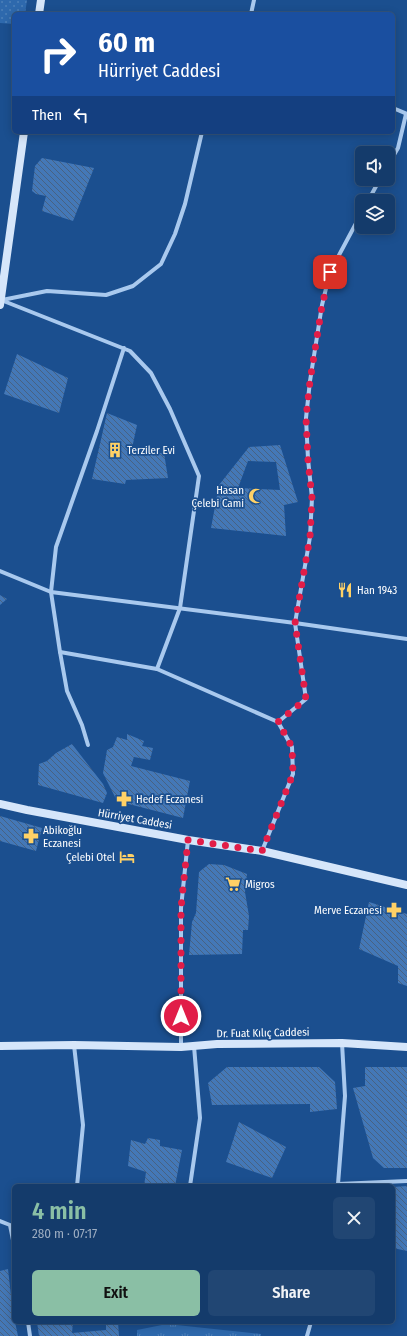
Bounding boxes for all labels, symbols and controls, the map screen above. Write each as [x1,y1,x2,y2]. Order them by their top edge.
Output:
text: 60 m [98,26,155,59]
icon: right [32,28,84,80]
text: Hürriyet Caddesi [98,60,221,82]
icon: left [70,104,92,126]
text: Then [32,106,62,124]
map controls [355,146,395,234]
button: sound [355,146,395,186]
button: layers [355,194,395,234]
pin [313,255,347,289]
icon: arrive [319,261,341,283]
building icon: Terziler Evi [106,441,124,459]
place label: Terziler Evi [127,444,175,457]
place label: Hasan Çelebi Cami [192,484,244,510]
mosque icon: Hasan Çelebi Cami [247,487,265,505]
restaurant icon: Han 1943 [336,581,354,599]
place label: Han 1943 [357,584,397,597]
pharmacy icon: Hedef Eczanesi [115,790,133,808]
place label: Hedef Eczanesi [136,793,204,806]
street label: Hürriyet Caddesi [97,806,173,832]
place label: Abikoğlu Eczanesi [43,824,82,850]
pharmacy icon: Abikoğlu Eczanesi [22,827,40,845]
hotel icon: Çelebi Otel [118,848,136,866]
place label: Çelebi Otel [66,851,115,864]
supermarket icon: Migros [224,875,242,893]
place label: Migros [245,878,275,891]
pharmacy icon: Merve Eczanesi [385,901,403,919]
place label: Merve Eczanesi [314,904,382,917]
position arrow [160,995,202,1037]
street label: Dr. Fuat Kılıç Caddesi [216,1026,310,1040]
text: 4 min [32,1197,86,1225]
button: close [333,1197,375,1239]
text: 280 m · 07:17 [32,1226,97,1241]
button: Exit [32,1270,200,1316]
button: Share [208,1270,375,1316]

